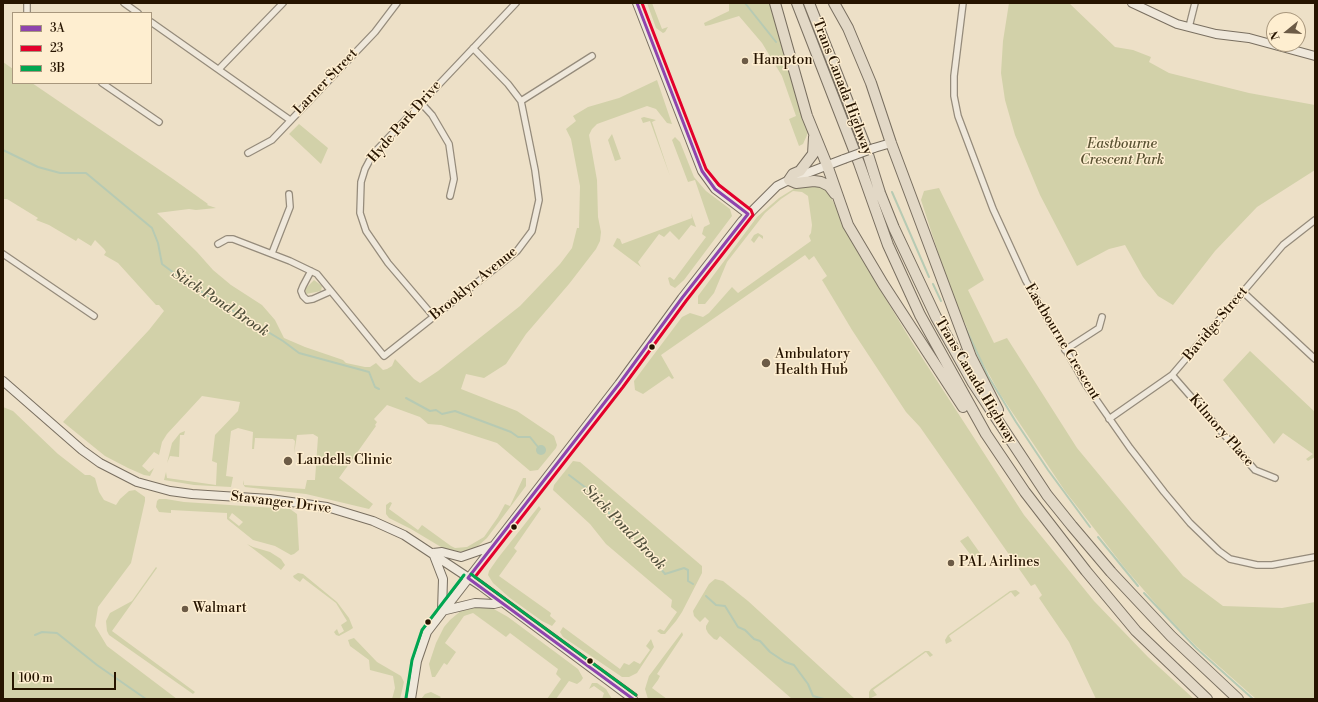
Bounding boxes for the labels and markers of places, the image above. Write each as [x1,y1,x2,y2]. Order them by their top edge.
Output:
place label: Hampton [753,53,813,69]
marker: Hampton [740,56,750,66]
unlabelled marker [647,342,657,352]
place label: Ambulatory Health Hub [775,347,850,380]
marker: Ambulatory Health Hub [760,357,772,369]
place label: Landells Clinic [297,453,392,469]
marker: Landells Clinic [282,455,294,467]
unlabelled marker [509,522,519,532]
place label: PAL Airlines [959,555,1039,571]
marker: PAL Airlines [946,558,956,568]
place label: Walmart [193,601,247,617]
marker: Walmart [180,604,190,614]
unlabelled marker [423,617,433,627]
unlabelled marker [585,656,595,666]

